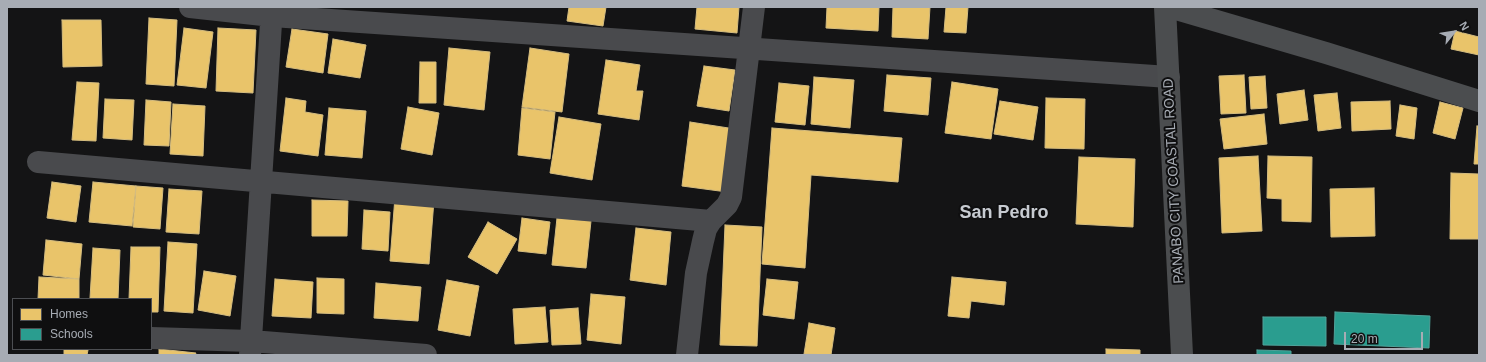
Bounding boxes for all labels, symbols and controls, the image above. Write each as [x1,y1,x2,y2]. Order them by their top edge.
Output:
north arrow [1434,12,1474,52]
text: N [1457,20,1472,32]
street label: PANABO CITY COASTAL ROAD [1160,78,1188,284]
district label: San Pedro [959,202,1049,224]
legend [12,298,152,350]
text: Homes [50,307,88,321]
scale bar [1346,324,1425,350]
text: Schools [50,327,93,341]
text: 20 m [1351,332,1378,346]

